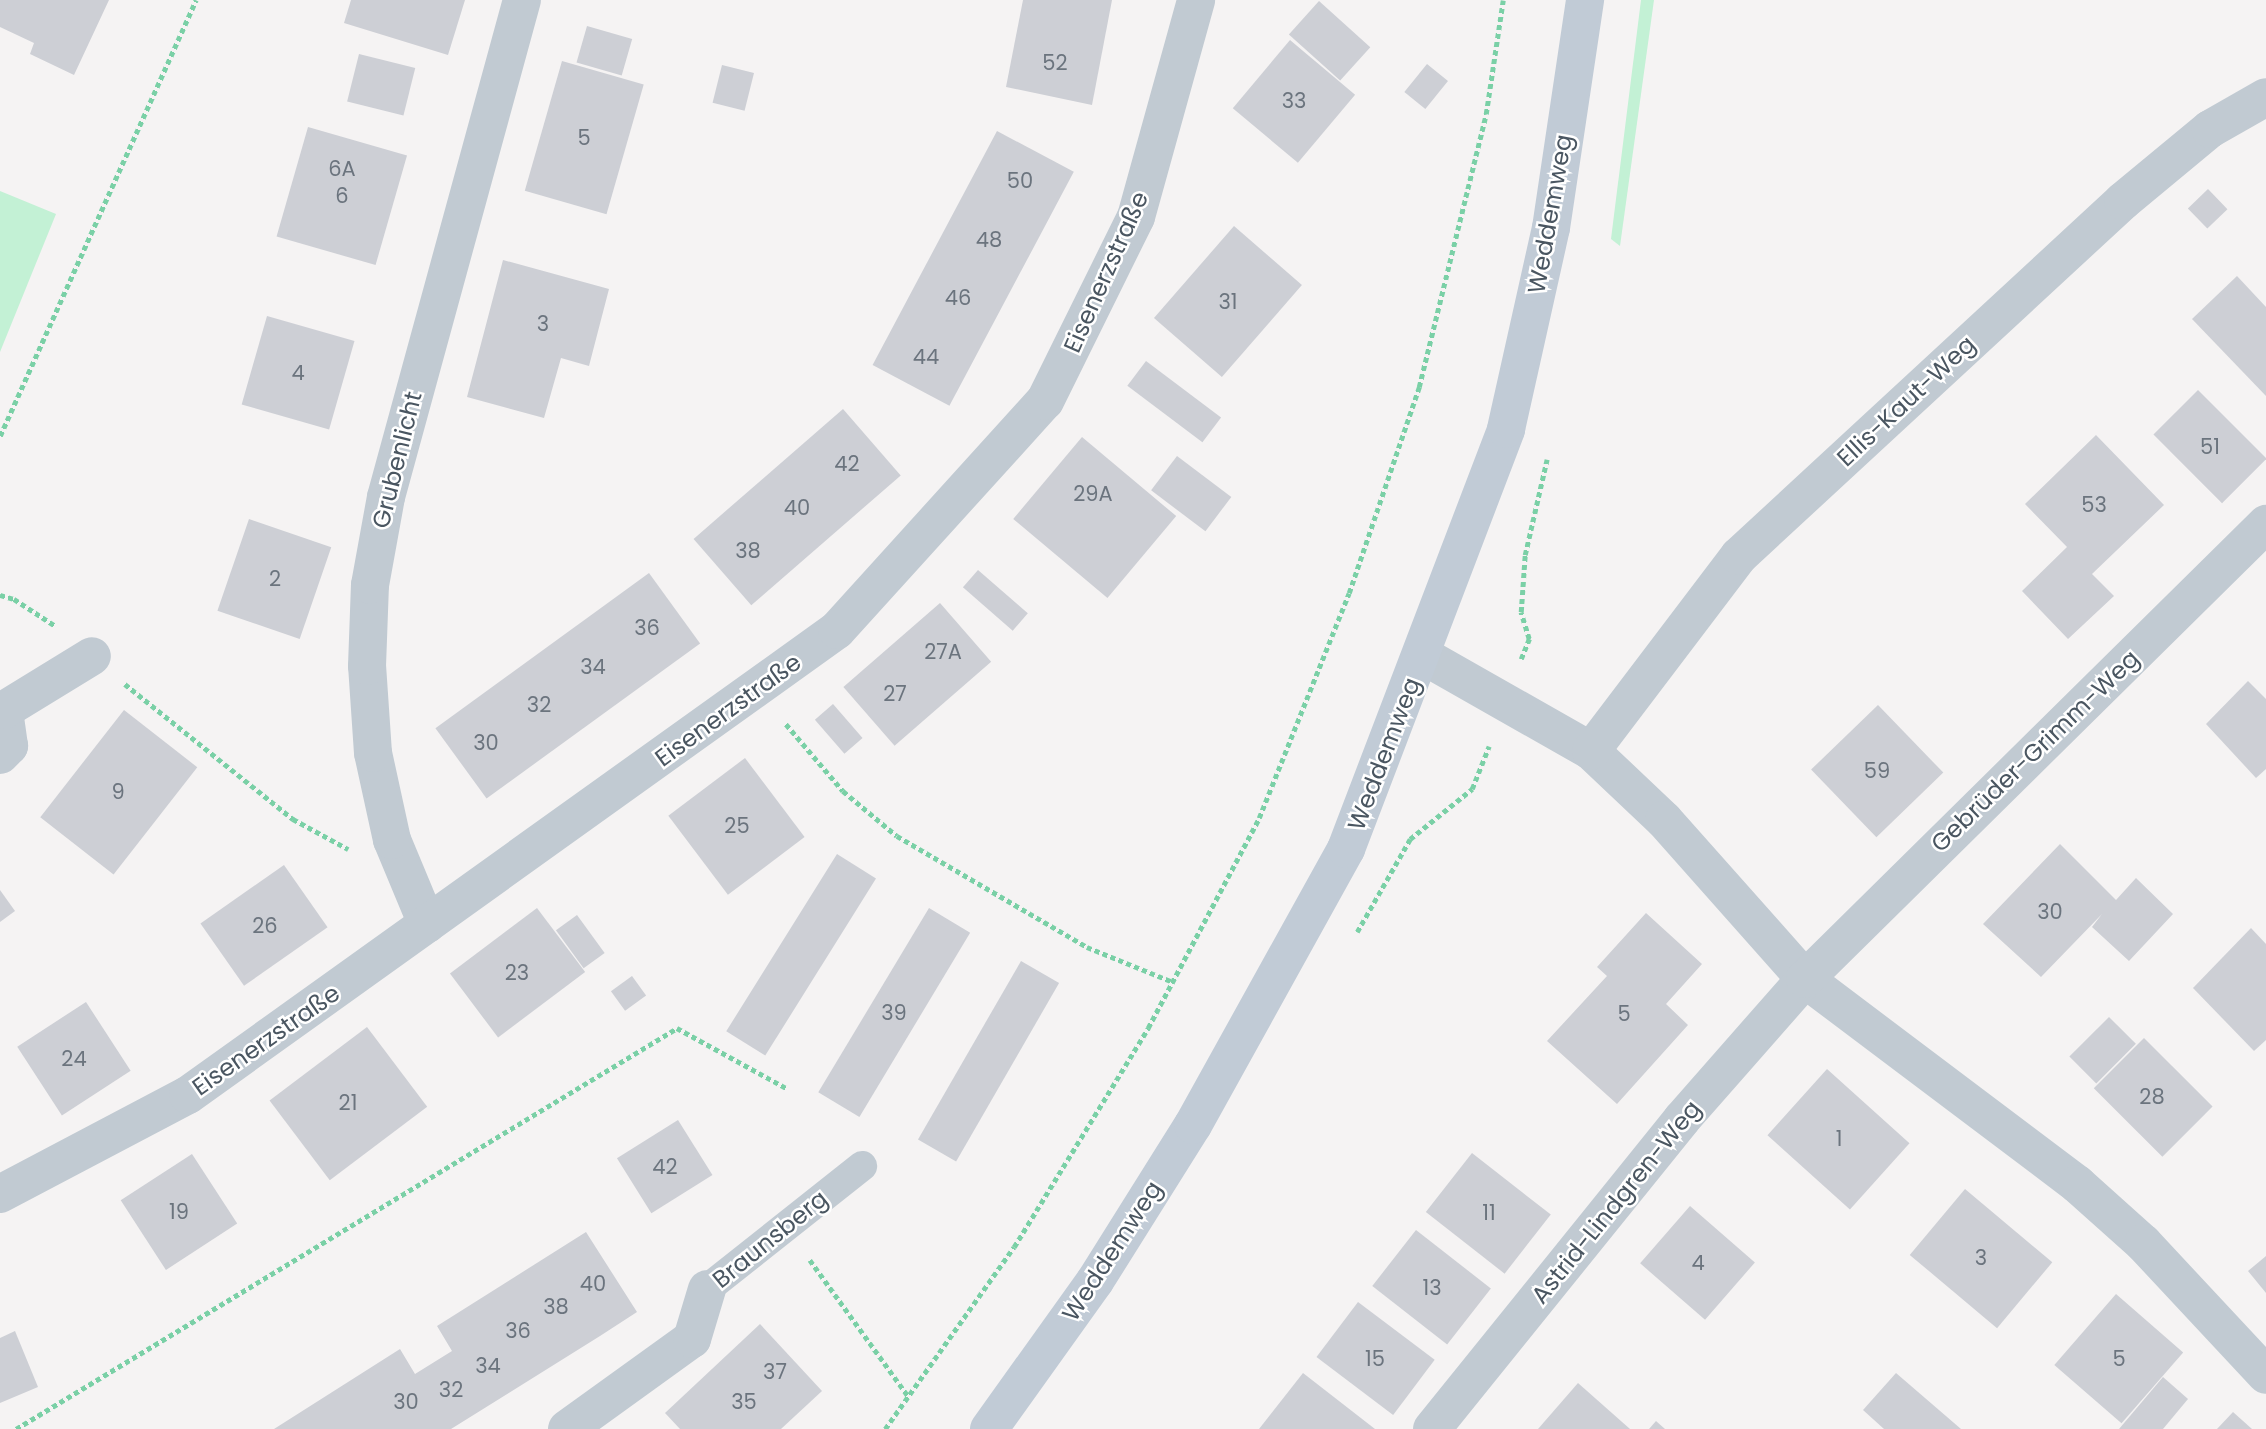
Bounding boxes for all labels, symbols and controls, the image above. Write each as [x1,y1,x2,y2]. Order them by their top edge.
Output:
house number: 52 [1042,50,1068,76]
house number: 33 [1282,88,1306,114]
house number: 5 [577,125,591,151]
street label: Weddemweg [1522,132,1578,296]
house number: 6A [328,156,356,182]
house number: 50 [1007,168,1033,194]
house number: 6 [335,183,349,209]
street label: Eisenerzstraße [1058,187,1154,357]
house number: 48 [976,227,1002,253]
house number: 46 [945,285,971,311]
house number: 31 [1218,289,1238,315]
house number: 3 [537,311,549,337]
street label: Ellis-Kaut-Weg [1831,330,1981,472]
house number: 44 [913,344,939,370]
house number: 4 [291,360,305,386]
street label: Grubenlicht [366,389,428,531]
house number: 51 [2200,434,2220,460]
house number: 42 [834,451,860,477]
house number: 29A [1073,481,1113,507]
house number: 53 [2081,492,2107,518]
house number: 40 [784,495,810,521]
house number: 38 [735,538,761,564]
house number: 2 [269,566,281,592]
house number: 36 [634,615,660,641]
house number: 27A [924,639,962,665]
street label: Gebrüder-Grimm-Weg [1925,644,2145,858]
street label: Eisenerzstraße [649,647,807,773]
house number: 34 [580,654,606,680]
street label: Weddemweg [1342,674,1426,834]
house number: 27 [883,681,907,707]
house number: 32 [527,692,551,718]
house number: 30 [473,730,499,756]
house number: 59 [1864,758,1890,784]
house number: 9 [111,779,125,805]
house number: 25 [724,813,750,839]
house number: 30 [2037,899,2063,925]
house number: 26 [252,913,278,939]
house number: 23 [505,960,529,986]
street label: Eisenerzstraße [187,978,345,1102]
house number: 39 [881,1000,907,1026]
house number: 5 [1617,1001,1631,1027]
house number: 24 [61,1046,87,1072]
house number: 28 [2139,1084,2165,1110]
house number: 21 [339,1090,357,1116]
street label: Astrid-Lindgren-Weg [1525,1095,1707,1309]
house number: 1 [1836,1126,1842,1152]
house number: 42 [652,1154,678,1180]
street label: Weddemweg [1056,1176,1168,1326]
street label: Braunsberg [707,1184,833,1294]
house number: 19 [169,1199,189,1225]
house number: 11 [1482,1200,1496,1226]
house number: 3 [1975,1245,1987,1271]
house number: 4 [1691,1250,1705,1276]
house number: 40 [580,1271,606,1297]
house number: 13 [1422,1275,1442,1301]
house number: 38 [543,1294,569,1320]
house number: 36 [505,1318,531,1344]
house number: 15 [1365,1346,1385,1372]
house number: 5 [2112,1346,2126,1372]
house number: 34 [475,1353,501,1379]
house number: 37 [763,1359,787,1385]
house number: 32 [439,1377,463,1403]
house number: 30 [393,1389,419,1415]
house number: 35 [731,1389,757,1415]

